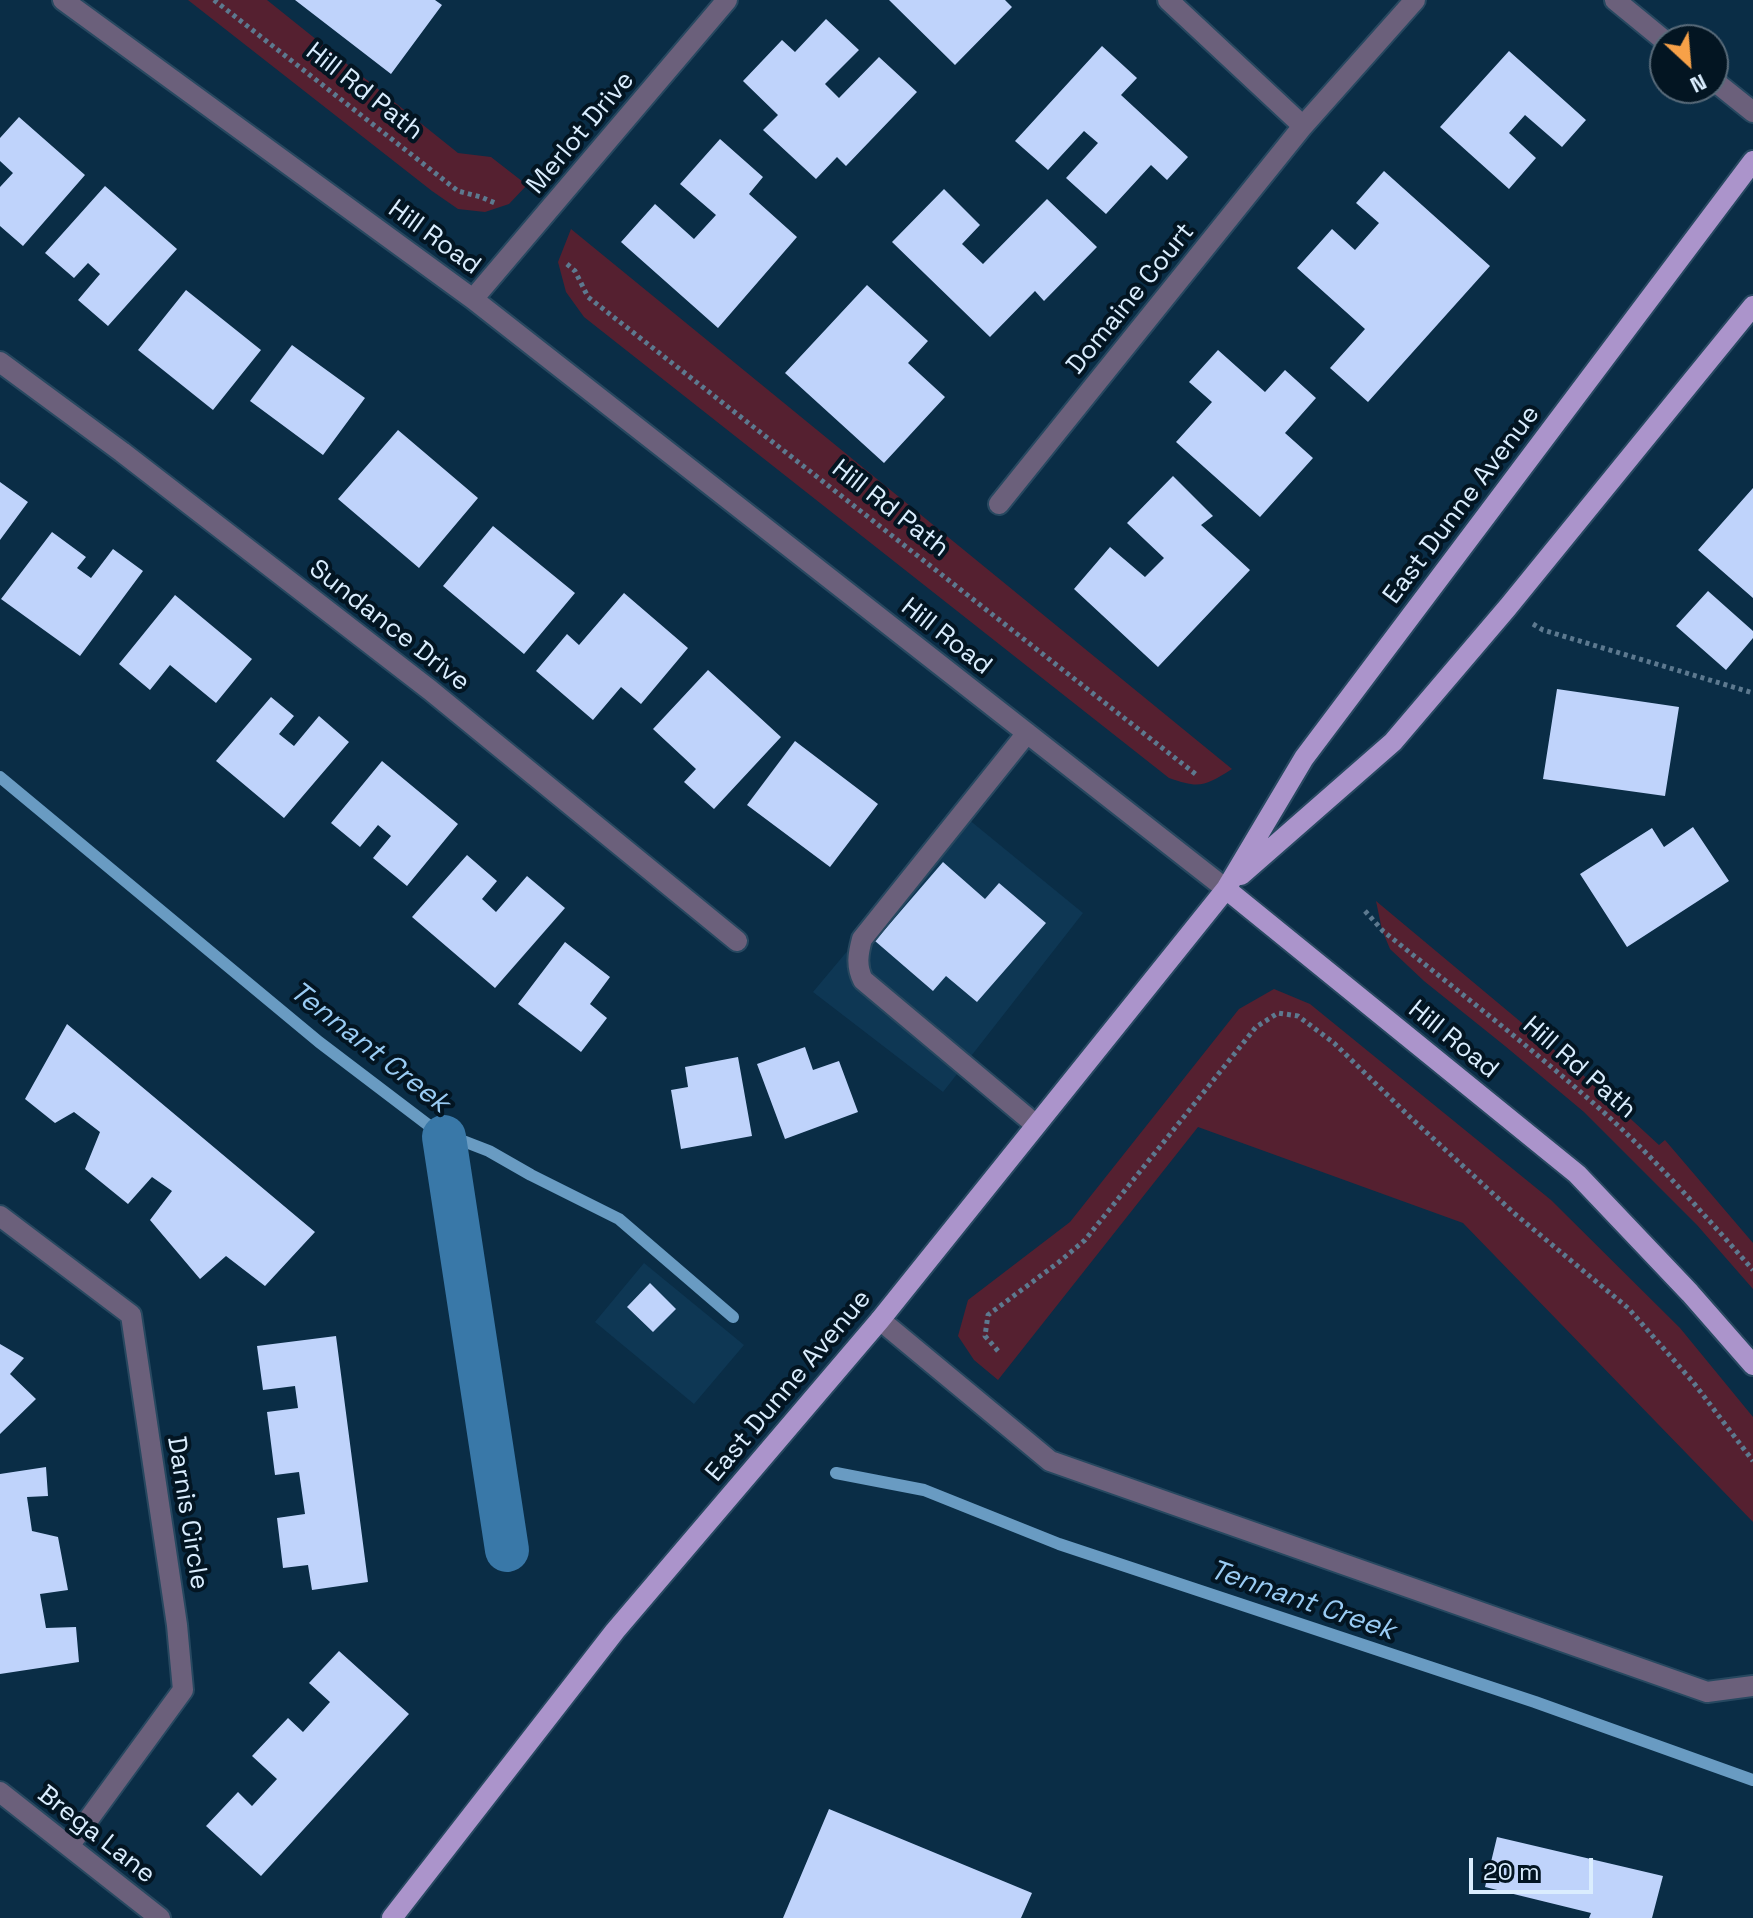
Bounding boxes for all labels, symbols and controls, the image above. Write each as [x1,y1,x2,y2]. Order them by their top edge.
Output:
north arrow [1649,24,1729,104]
street label: Hill Rd Path [299,37,429,147]
street label: Merlot Drive [521,65,641,201]
text: N [1686,68,1711,100]
street label: Hill Road [382,194,486,282]
street label: Domaine Court [1061,217,1201,381]
street label: East Dunne Avenue [1377,400,1547,610]
street label: Hill Rd Path [825,454,955,564]
street label: Sundance Drive [302,554,476,698]
street label: Hill Road [894,592,998,682]
water label: Tennant Creek [282,975,456,1121]
street label: Hill Road [1402,994,1504,1086]
street label: Hill Rd Path [1516,1010,1642,1126]
street label: East Dunne Avenue [700,1284,878,1488]
street label: Darnis Circle [160,1434,214,1592]
water label: Tennant Creek [1205,1554,1399,1648]
street label: Brega Lane [31,1779,161,1891]
scale bar [1473,1842,1597,1892]
text: 20 m [1483,1856,1540,1887]

